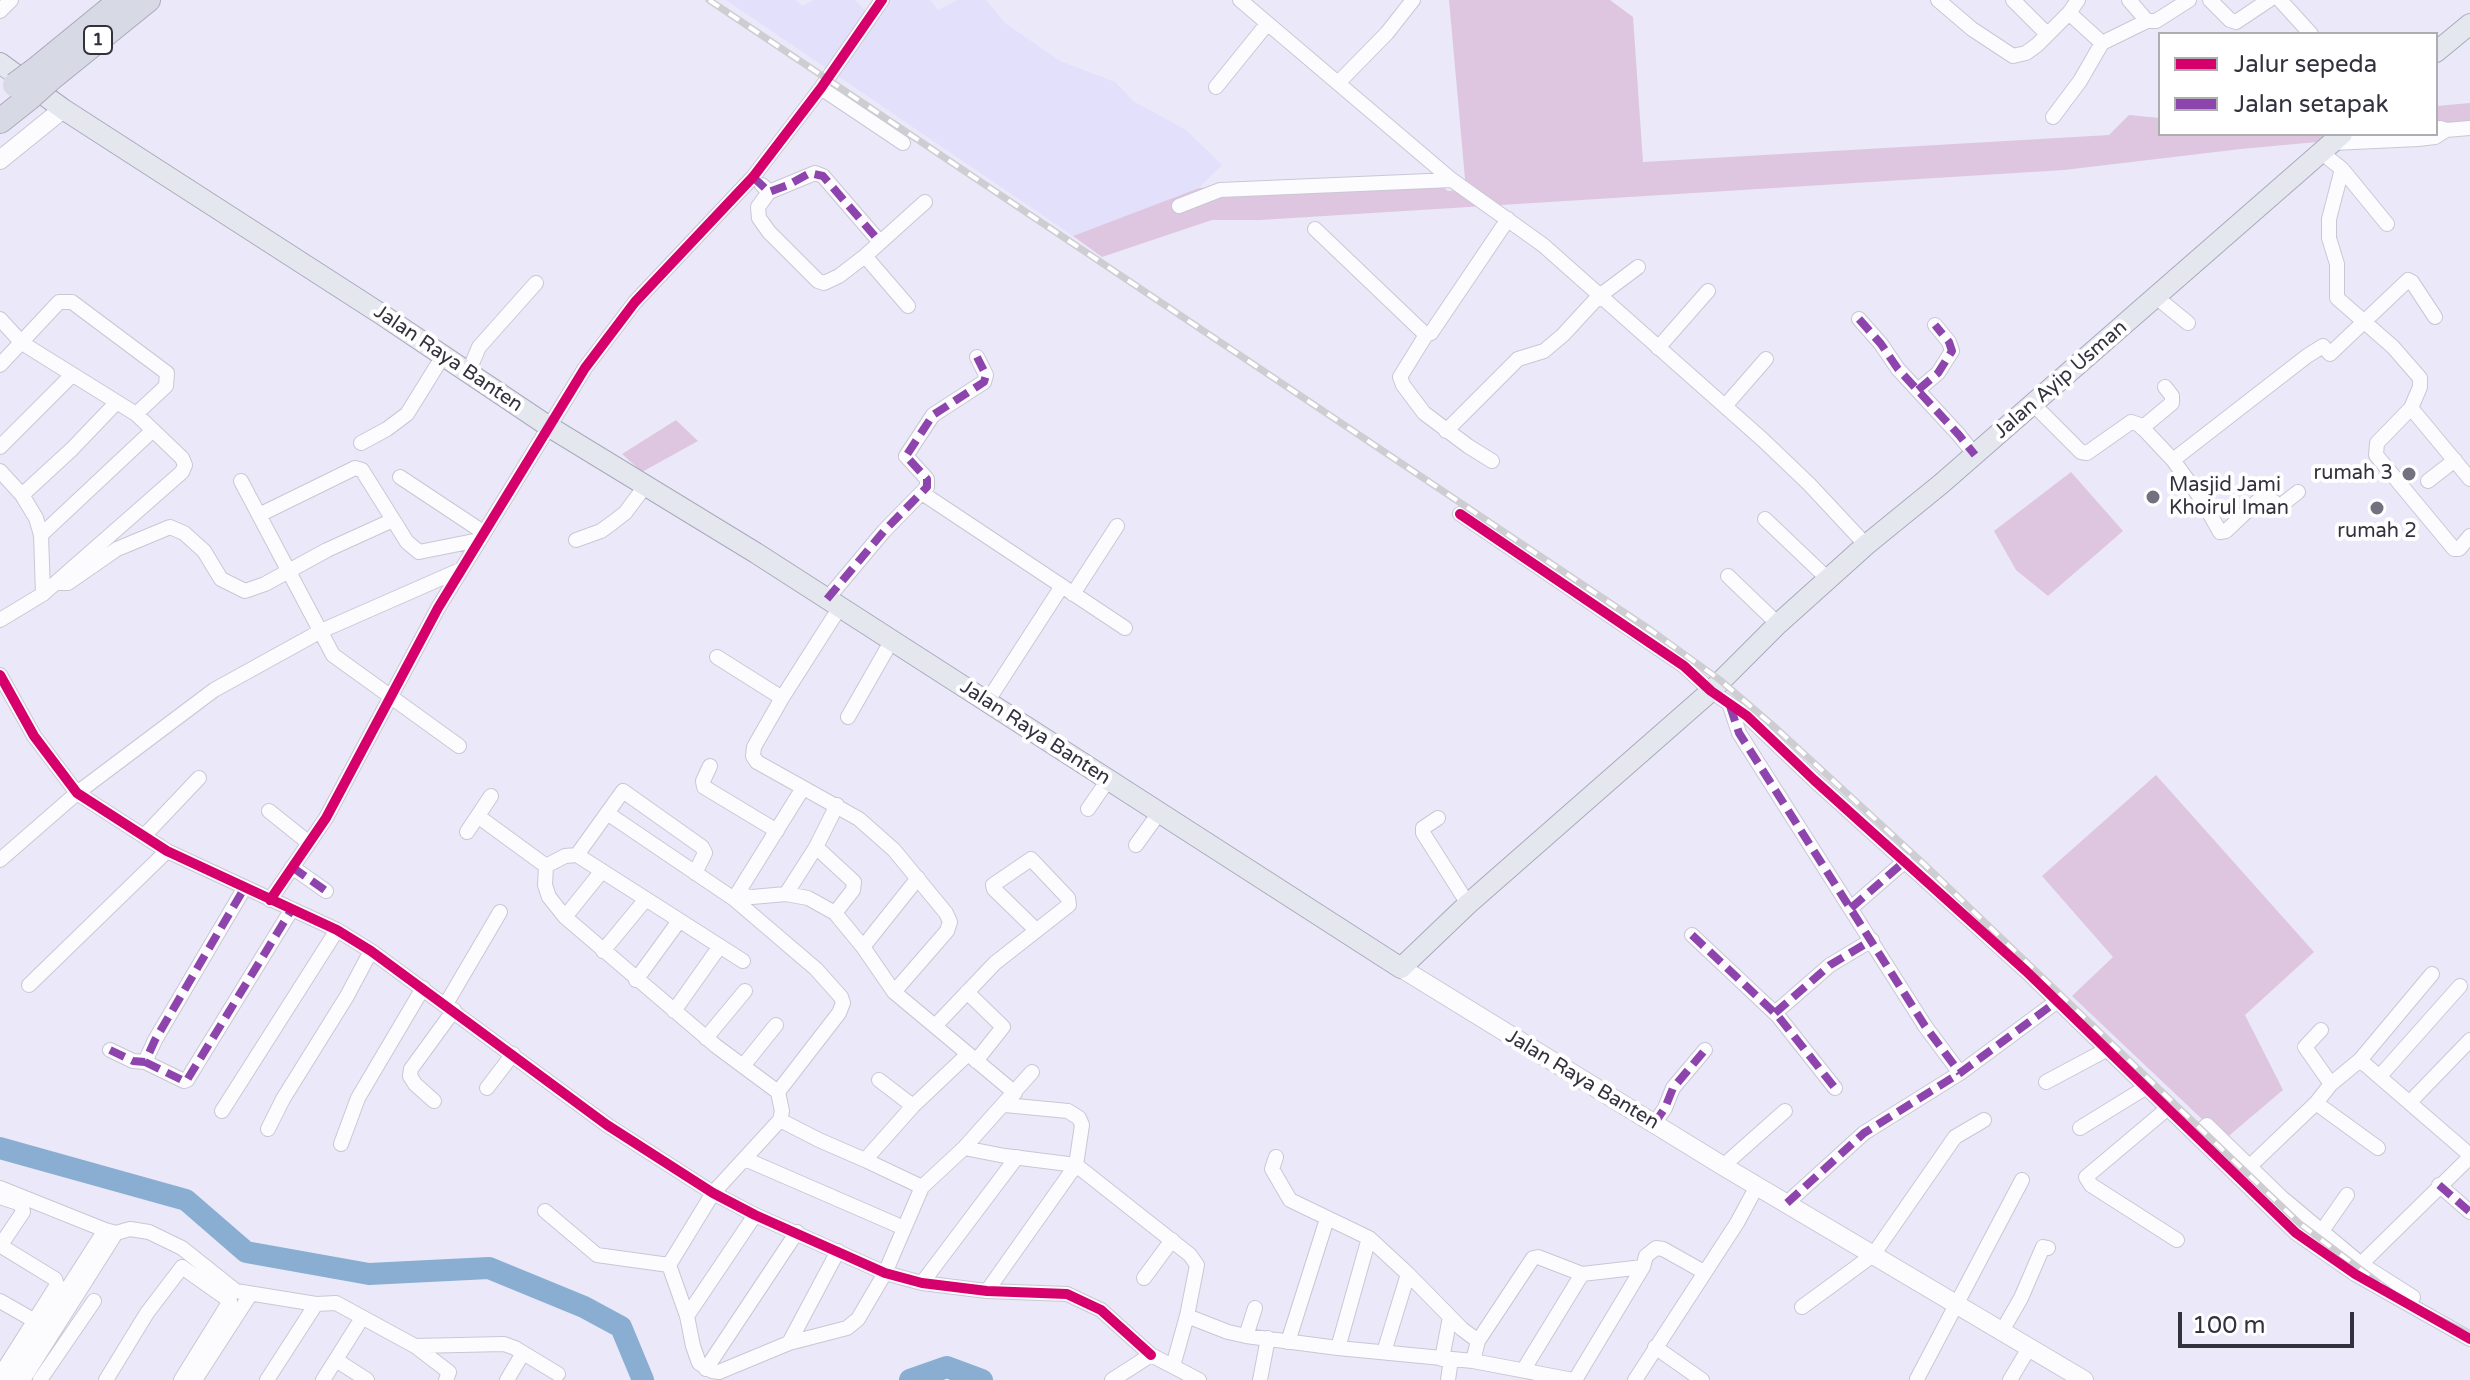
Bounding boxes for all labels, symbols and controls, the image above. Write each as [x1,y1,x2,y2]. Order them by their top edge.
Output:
road number: 1 [84,26,112,54]
legend [2158,32,2438,136]
text: Jalur sepeda [2234,50,2377,79]
text: Jalan setapak [2234,90,2388,119]
street label: Jalan Raya Banten [369,300,527,418]
street label: Jalan Ayip Usman [1990,316,2132,444]
place label: rumah 3 [2314,462,2393,486]
marker: rumah 3 [2400,465,2418,483]
place label: Masjid Jami Khoirul Iman [2169,474,2289,521]
marker: Masjid Jami Khoirul Iman [2144,488,2162,506]
marker: rumah 2 [2368,499,2386,517]
place label: rumah 2 [2337,520,2417,544]
street label: Jalan Raya Banten [955,675,1115,791]
street label: Jalan Raya Banten [1501,1025,1663,1135]
scale bar [2182,1296,2358,1346]
text: 100 m [2192,1311,2266,1340]

